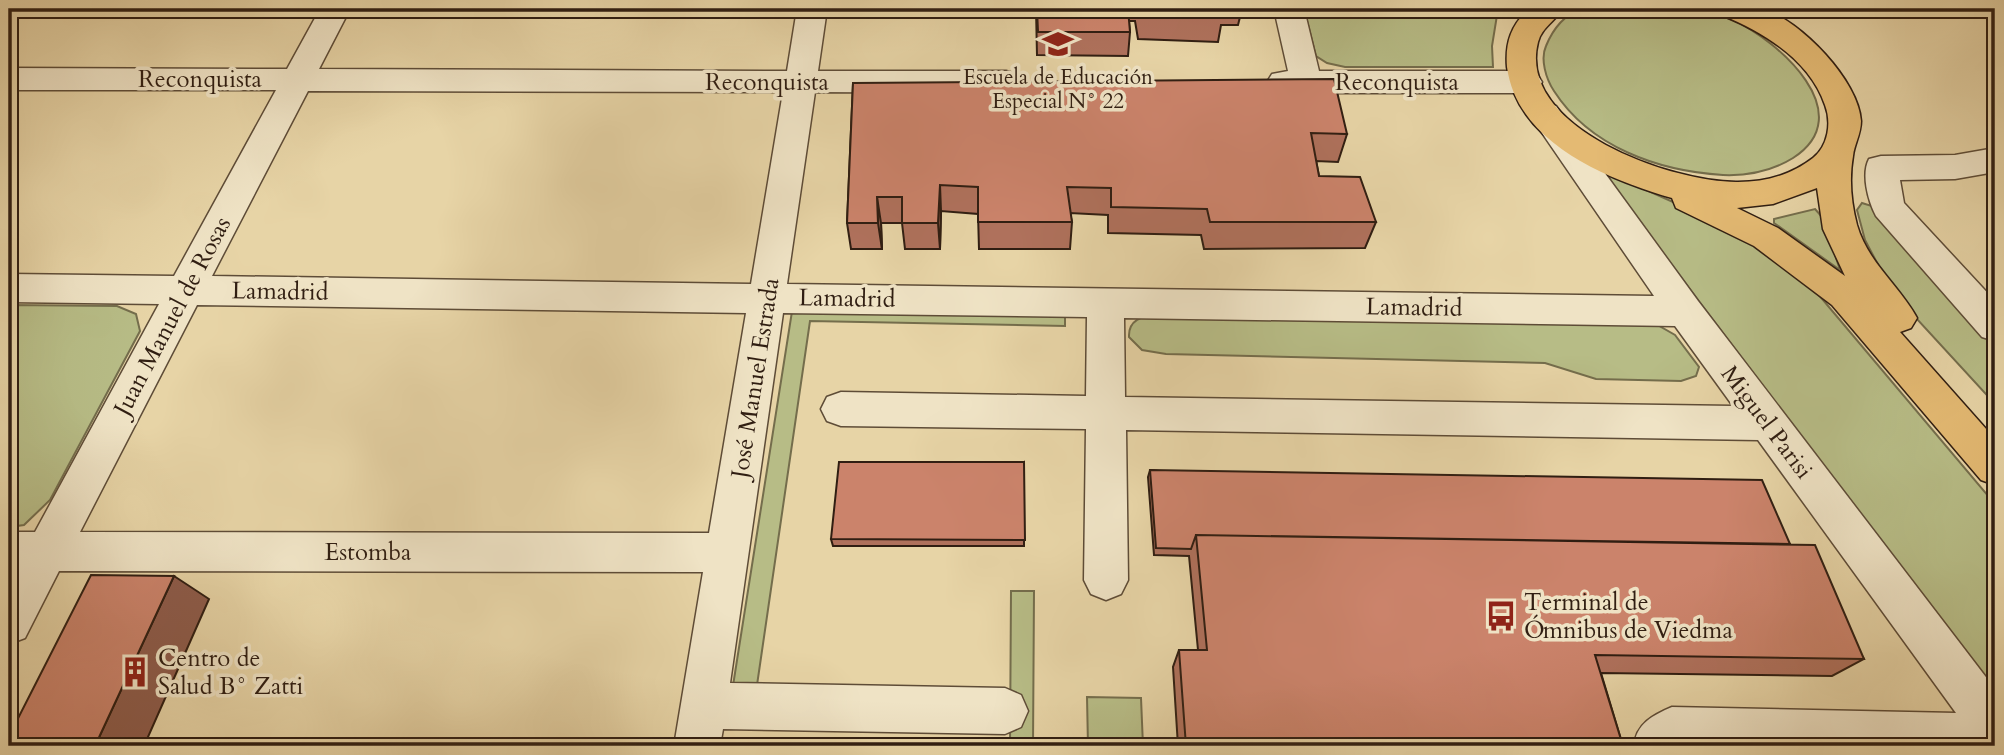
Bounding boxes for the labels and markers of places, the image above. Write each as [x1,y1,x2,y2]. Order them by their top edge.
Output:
school or university icon: Escuela de Educación Especial N° 22 [1041,27,1075,61]
place label: Escuela de Educación Especial N° 22 [963,63,1153,116]
place label: Terminal de Ómnibus de Viedma [1524,586,1733,647]
bus stop icon: Terminal de Ómnibus de Viedma [1484,599,1518,633]
place label: Centro de Salud B° Zatti [158,642,304,703]
building icon: Centro de Salud B° Zatti [118,655,152,689]

